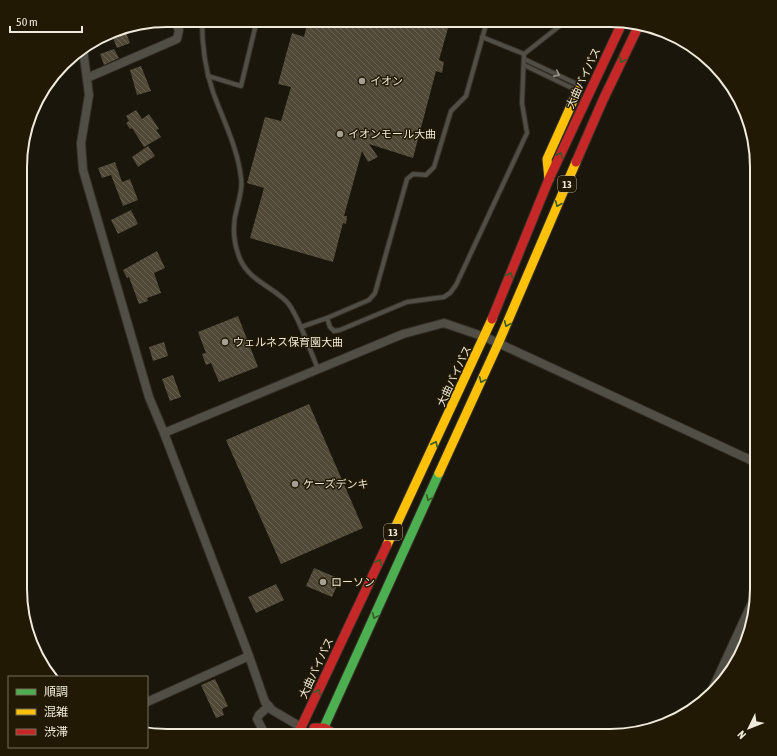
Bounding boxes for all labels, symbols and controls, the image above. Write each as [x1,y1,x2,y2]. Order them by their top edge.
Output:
scale bar [10,8,82,34]
text: 50 m [16,15,38,29]
street label: 大曲バイパス [564,46,602,110]
one-way arrow [619,56,627,63]
one-way arrow [553,69,560,77]
place label: イオン [370,75,403,87]
marker: イオン [357,76,367,86]
place label: イオンモール大曲 [348,128,436,140]
marker: イオンモール大曲 [335,129,345,139]
one-way arrow [555,152,563,160]
road number: 13 [558,176,576,192]
one-way arrow [555,201,563,208]
one-way arrow [506,272,514,279]
one-way arrow [504,319,512,327]
place label: ウェルネス保育園大曲 [233,336,343,348]
marker: ウェルネス保育園大曲 [220,337,230,347]
street label: 大曲バイパス [435,344,473,408]
one-way arrow [479,375,487,383]
one-way arrow [430,441,438,448]
place label: ケーズデンキ [303,478,368,490]
marker: ケーズデンキ [290,479,300,489]
one-way arrow [425,494,433,501]
road number: 13 [384,524,402,540]
one-way arrow [374,558,382,566]
place label: ローソン [331,576,375,588]
marker: ローソン [318,577,328,587]
one-way arrow [372,612,380,620]
street label: 大曲バイパス [297,636,335,700]
legend [8,676,148,748]
text: 順調 [44,685,68,699]
one-way arrow [313,688,321,696]
text: 混雑 [44,705,68,719]
north arrow [729,708,769,748]
text: 渋滞 [44,725,68,739]
text: N [735,728,748,741]

